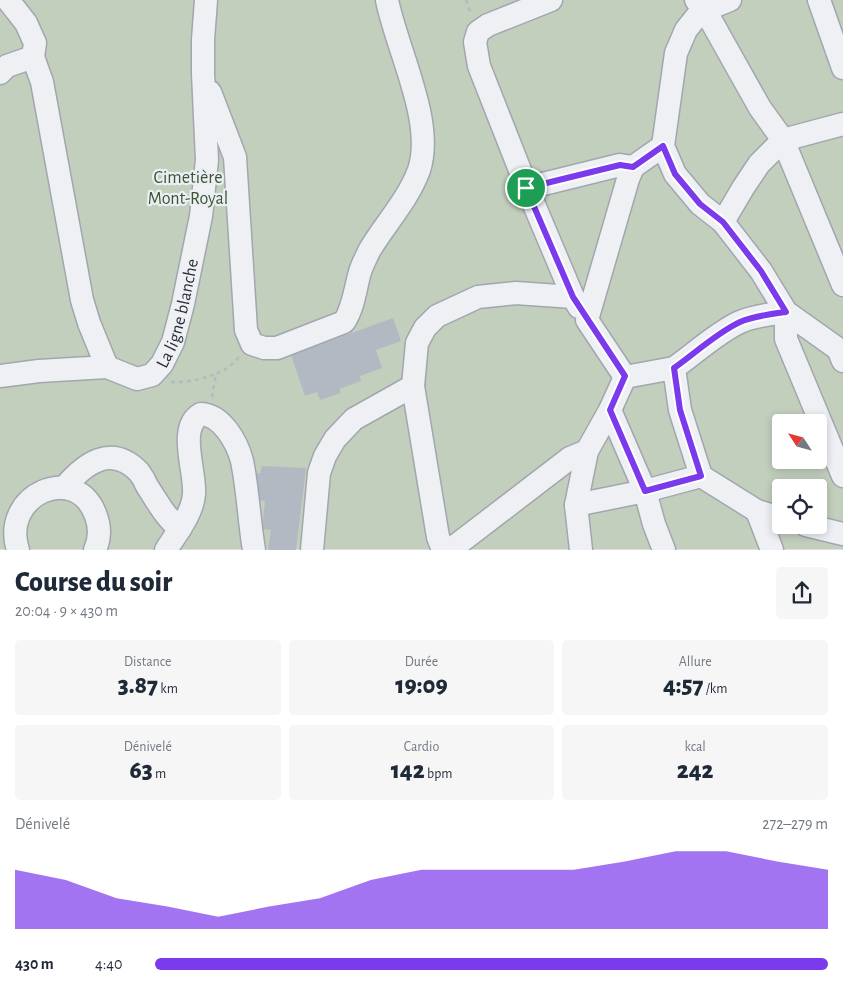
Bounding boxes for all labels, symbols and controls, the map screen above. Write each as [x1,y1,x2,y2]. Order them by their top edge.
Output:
pin [505,167,547,209]
park label: Cimetière Mont-Royal [148,169,228,208]
icon: arrive [512,174,540,202]
street label: La ligne blanche [154,257,202,371]
north arrow [772,414,828,469]
map controls [772,414,827,534]
button: locate [772,479,827,534]
button: share [776,567,828,619]
text: Course du soir [15,569,172,597]
text: 20:04 · 9 × 430 m [15,603,118,619]
text: Distance [124,655,172,669]
text: Durée [405,655,438,669]
text: Allure [679,655,712,669]
text: 3.87 [118,673,158,698]
text: 19:09 [395,673,448,698]
text: 4:57 [663,673,703,698]
text: km [158,682,178,696]
text: /km [703,682,727,696]
text: Dénivelé [124,740,172,754]
text: Cardio [404,740,439,754]
text: kcal [684,740,706,754]
text: 63 [129,758,153,783]
text: 142 [391,758,425,783]
text: 242 [677,758,714,783]
text: m [153,767,166,781]
text: bpm [425,767,452,781]
text: Dénivelé [15,816,70,832]
text: 272–279 m [762,816,828,832]
text: 430 m [15,956,54,972]
text: 4:40 [95,956,123,972]

